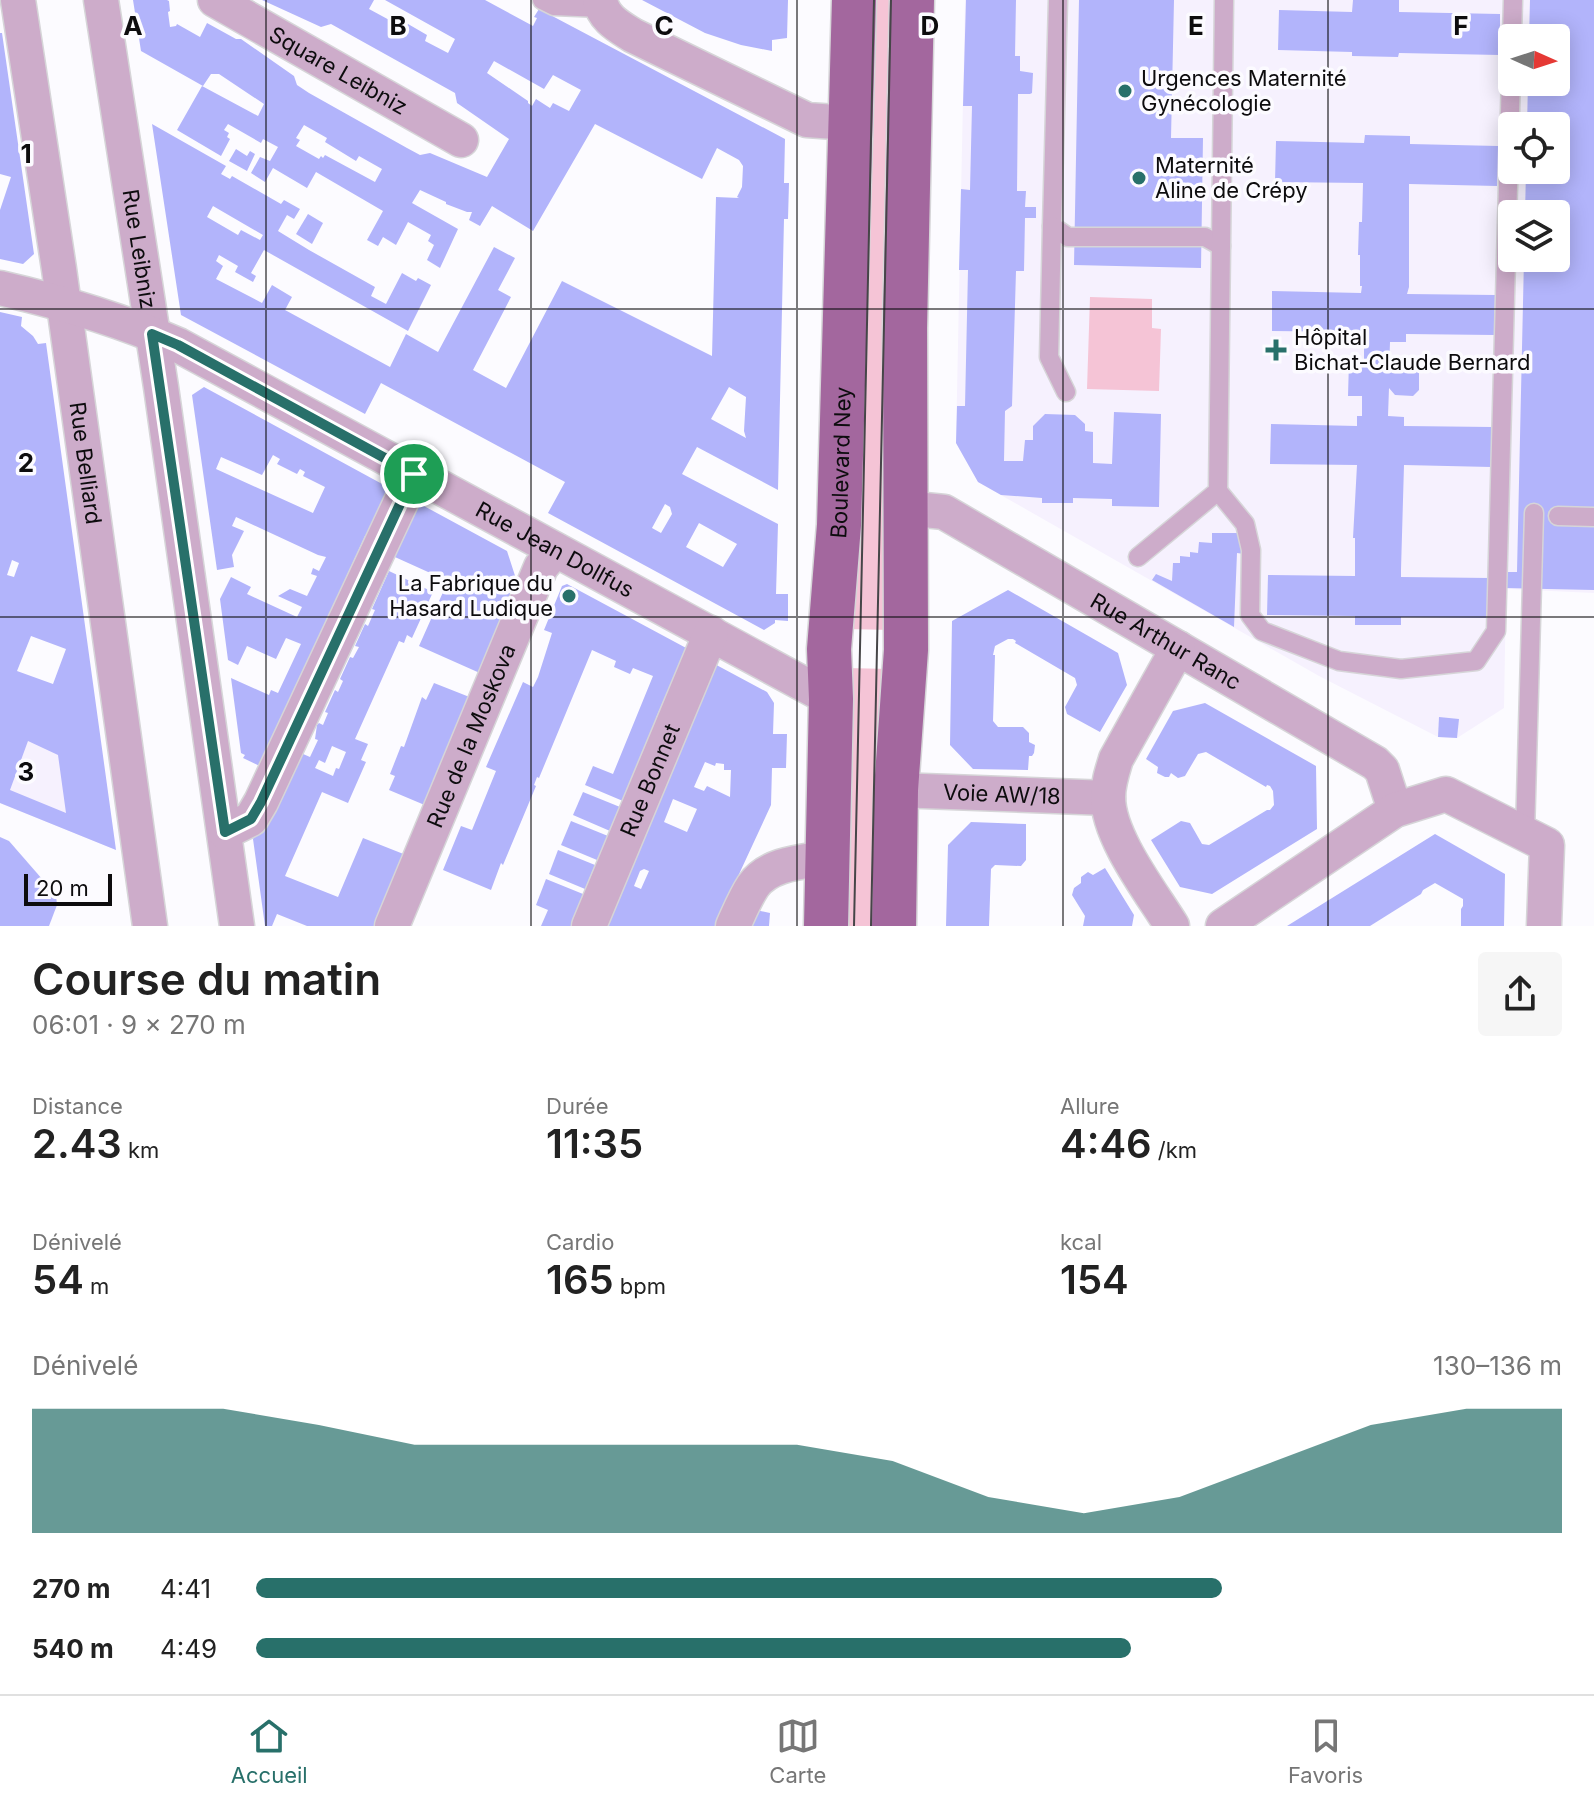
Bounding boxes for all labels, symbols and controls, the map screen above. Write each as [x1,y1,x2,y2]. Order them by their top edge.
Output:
text: A [123,10,143,41]
text: B [389,10,407,41]
text: C [654,10,674,41]
text: D [921,10,939,41]
text: E [1188,10,1204,41]
text: F [1453,10,1469,41]
street label: Square Leibniz [265,21,412,120]
north arrow [1498,24,1570,96]
map controls [1498,24,1570,272]
place label: Urgences Maternité Gynécologie [1141,65,1347,116]
marker: Urgences Maternité Gynécologie [1116,82,1134,100]
button: locate [1498,112,1570,184]
text: 1 [20,138,32,169]
place label: Maternité Aline de Crépy [1155,152,1308,203]
marker: Maternité Aline de Crépy [1130,169,1148,187]
street label: Rue Leibniz [118,187,162,311]
button: layers [1498,200,1570,272]
place label: Hôpital Bichat-Claude Bernard [1294,324,1530,375]
marker: Hôpital Bichat-Claude Bernard [1265,339,1287,361]
street label: Boulevard Ney [825,386,856,539]
street label: Rue Belliard [65,400,107,526]
pin [380,440,448,508]
text: 2 [18,447,34,478]
icon: arrive [392,452,436,496]
street label: Rue Jean Dollfus [471,496,639,603]
place label: La Fabrique du Hasard Ludique [389,570,553,621]
marker: La Fabrique du Hasard Ludique [560,587,578,605]
street label: Rue Arthur Ranc [1086,587,1246,695]
street label: Rue de la Moskova [421,640,521,831]
street label: Rue Bonnet [615,720,685,840]
text: 3 [18,756,34,787]
street label: Voie AW/18 [943,779,1061,809]
scale bar [24,870,112,906]
text: 20 m [36,875,89,901]
text: Course du matin [32,952,381,1006]
button: share [1478,952,1562,1036]
text: 06:01 · 9 × 270 m [32,1009,246,1040]
text: Distance [32,1093,123,1119]
text: Durée [546,1093,608,1119]
text: Allure [1060,1093,1120,1119]
text: 2.43 [32,1119,122,1168]
text: 11:35 [546,1119,643,1168]
text: 4:46 [1060,1119,1152,1168]
text: km [122,1137,159,1163]
text: /km [1152,1137,1197,1163]
text: Dénivelé [32,1229,122,1255]
text: Cardio [546,1229,614,1255]
text: kcal [1060,1229,1102,1255]
text: 54 [32,1255,84,1304]
text: 165 [546,1255,614,1304]
text: 154 [1060,1255,1129,1304]
text: m [84,1273,109,1299]
text: bpm [614,1273,666,1299]
text: Dénivelé [32,1350,138,1381]
text: 130–136 m [1433,1350,1562,1381]
text: 270 m [32,1573,111,1604]
text: 4:41 [160,1573,211,1604]
text: 540 m [32,1633,114,1664]
text: 4:49 [160,1633,217,1664]
tab: Accueil [231,1714,308,1788]
tab: Carte [769,1714,826,1788]
tab: Favoris [1288,1714,1363,1788]

